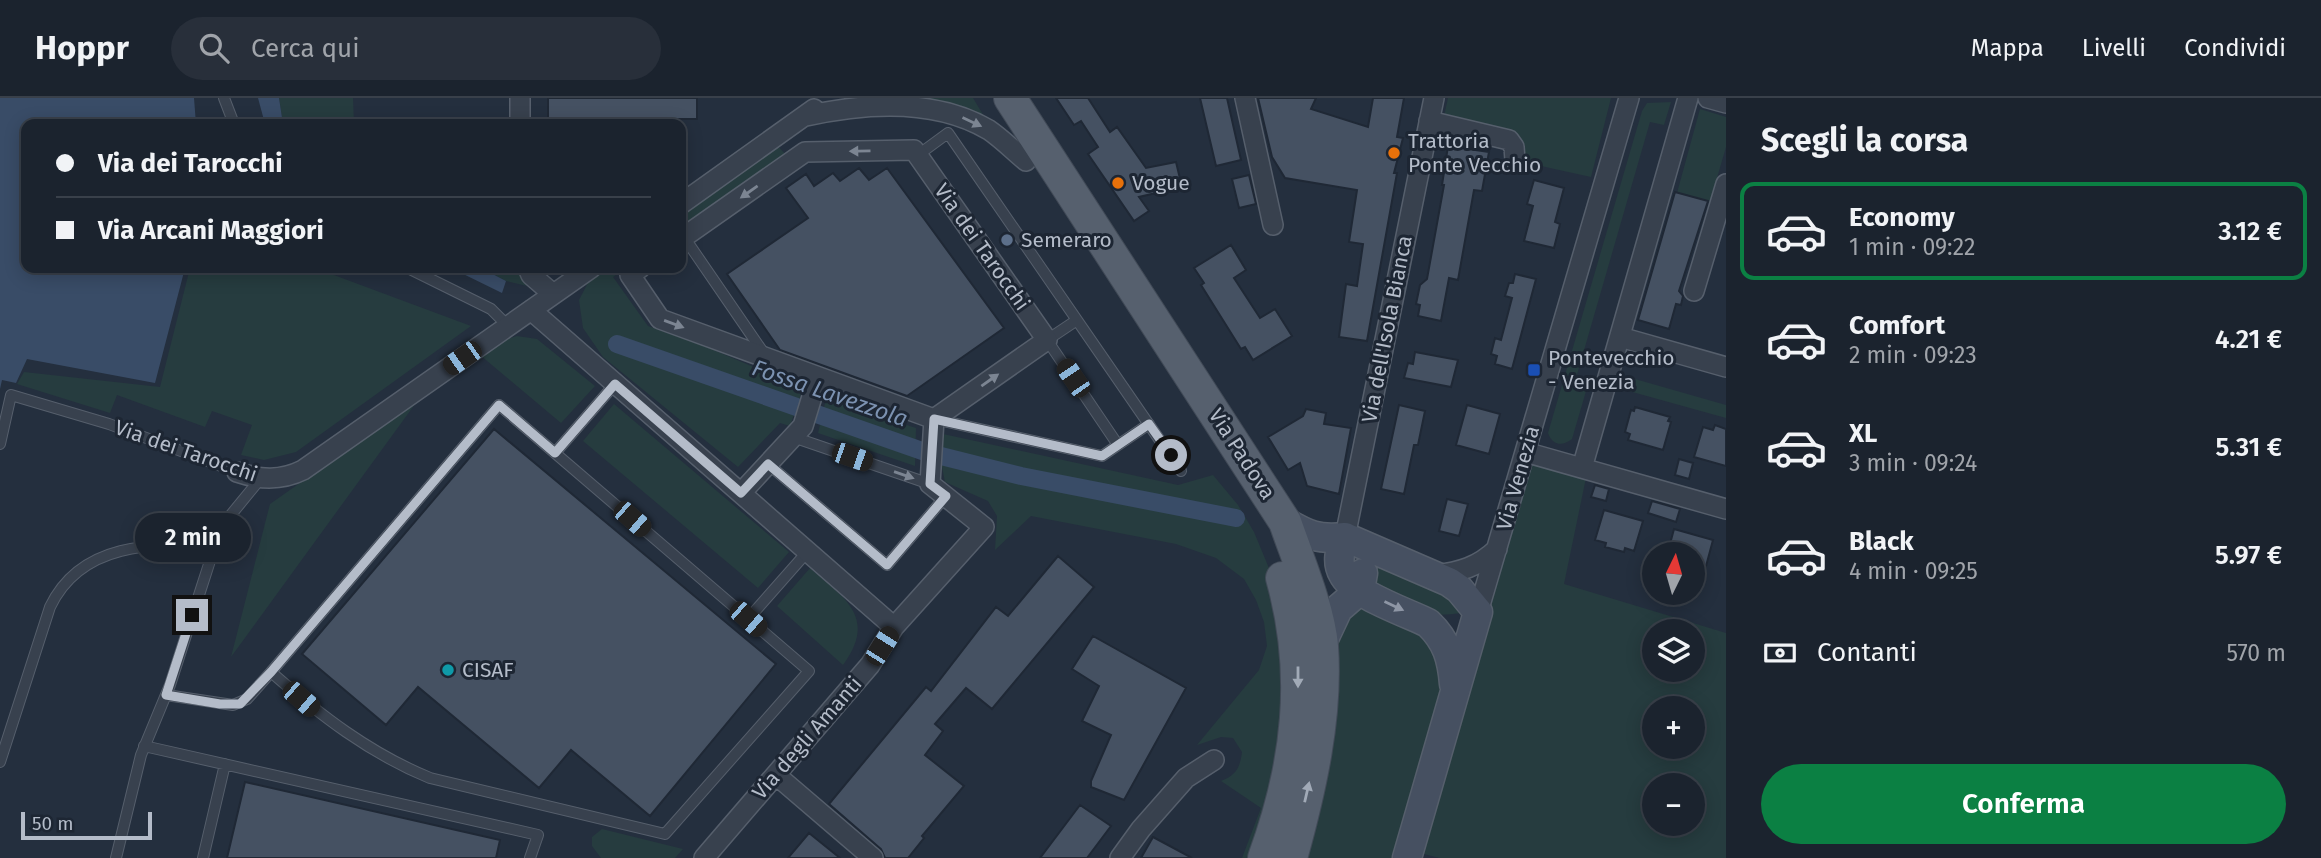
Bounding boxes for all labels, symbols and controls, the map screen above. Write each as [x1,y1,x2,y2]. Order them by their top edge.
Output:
search box [171,17,661,80]
text: Hoppr [35,28,129,68]
icon: search [195,29,233,67]
text: Cerca qui [251,33,360,64]
text: Mappa [1971,34,2044,62]
text: Livelli [2082,34,2146,62]
text: Condividi [2184,34,2286,62]
one-way arrow [962,117,982,128]
text: Scegli la corsa [1761,121,1968,159]
place label: Trattoria Ponte Vecchio [1408,128,1541,178]
one-way arrow [848,145,870,157]
marker: Trattoria Ponte Vecchio [1386,145,1402,161]
text: Via dei Tarocchi [98,148,283,179]
place label: Vogue [1132,170,1190,196]
marker: Vogue [1110,175,1126,191]
street label: Via dei Tarocchi [929,179,1035,315]
one-way arrow [740,185,758,199]
icon: car [1765,200,1828,263]
text: Economy [1849,202,1955,233]
text: Via Arcani Maggiori [98,215,324,246]
text: 3.12 € [2218,216,2282,247]
place label: Semeraro [1021,227,1112,253]
marker: Semeraro [999,232,1015,248]
street label: Via dell'Isola Bianca [1356,233,1418,425]
text: 1 min · 09:22 [1849,233,1975,261]
icon: car [1765,308,1828,371]
text: Comfort [1849,310,1945,341]
one-way arrow [663,319,684,330]
text: 4.21 € [2215,324,2282,355]
car [439,337,486,379]
text: 2 min · 09:23 [1849,341,1977,369]
place label: Pontevecchio - Venezia [1548,345,1675,395]
water label: Fossa Lavezzola [748,353,912,433]
car [1053,355,1094,401]
marker: Pontevecchio - Venezia [1526,362,1542,378]
one-way arrow [981,373,999,387]
street label: Via Padova [1203,404,1281,504]
street label: Via dei Tarocchi [111,414,261,488]
icon: car [1765,416,1828,479]
text: XL [1849,418,1877,449]
street label: Via Venezia [1491,423,1545,533]
text: 5.31 € [2215,432,2282,463]
route start [1155,439,1187,471]
car [829,440,876,474]
text: 3 min · 09:24 [1849,449,1977,477]
one-way arrow [893,470,914,481]
car [610,497,655,541]
callout: 2 min [134,514,250,562]
text: 2 min [165,523,221,551]
icon: car [1765,524,1828,587]
text: Black [1849,526,1914,557]
text: 5.97 € [2215,540,2282,571]
north arrow [1642,542,1704,606]
map controls [1642,542,1705,836]
text: 4 min · 09:25 [1849,557,1978,585]
car [726,597,771,641]
route end [176,599,208,631]
one-way arrow [1384,601,1404,612]
button: layers [1642,619,1705,682]
car [862,623,903,669]
icon: cash [1761,634,1799,672]
text: Contanti [1817,637,1917,668]
text: 570 m [2226,639,2286,667]
place label: CISAF [462,657,514,683]
marker: CISAF [440,662,456,678]
one-way arrow [1292,666,1304,688]
street label: Via degli Amanti [747,671,867,805]
car [279,677,324,721]
button: + [1642,696,1705,759]
button: Conferma [1761,764,2286,844]
button: − [1642,773,1705,836]
one-way arrow [1302,781,1313,803]
scale bar [21,809,152,841]
text: 50 m [32,812,73,835]

